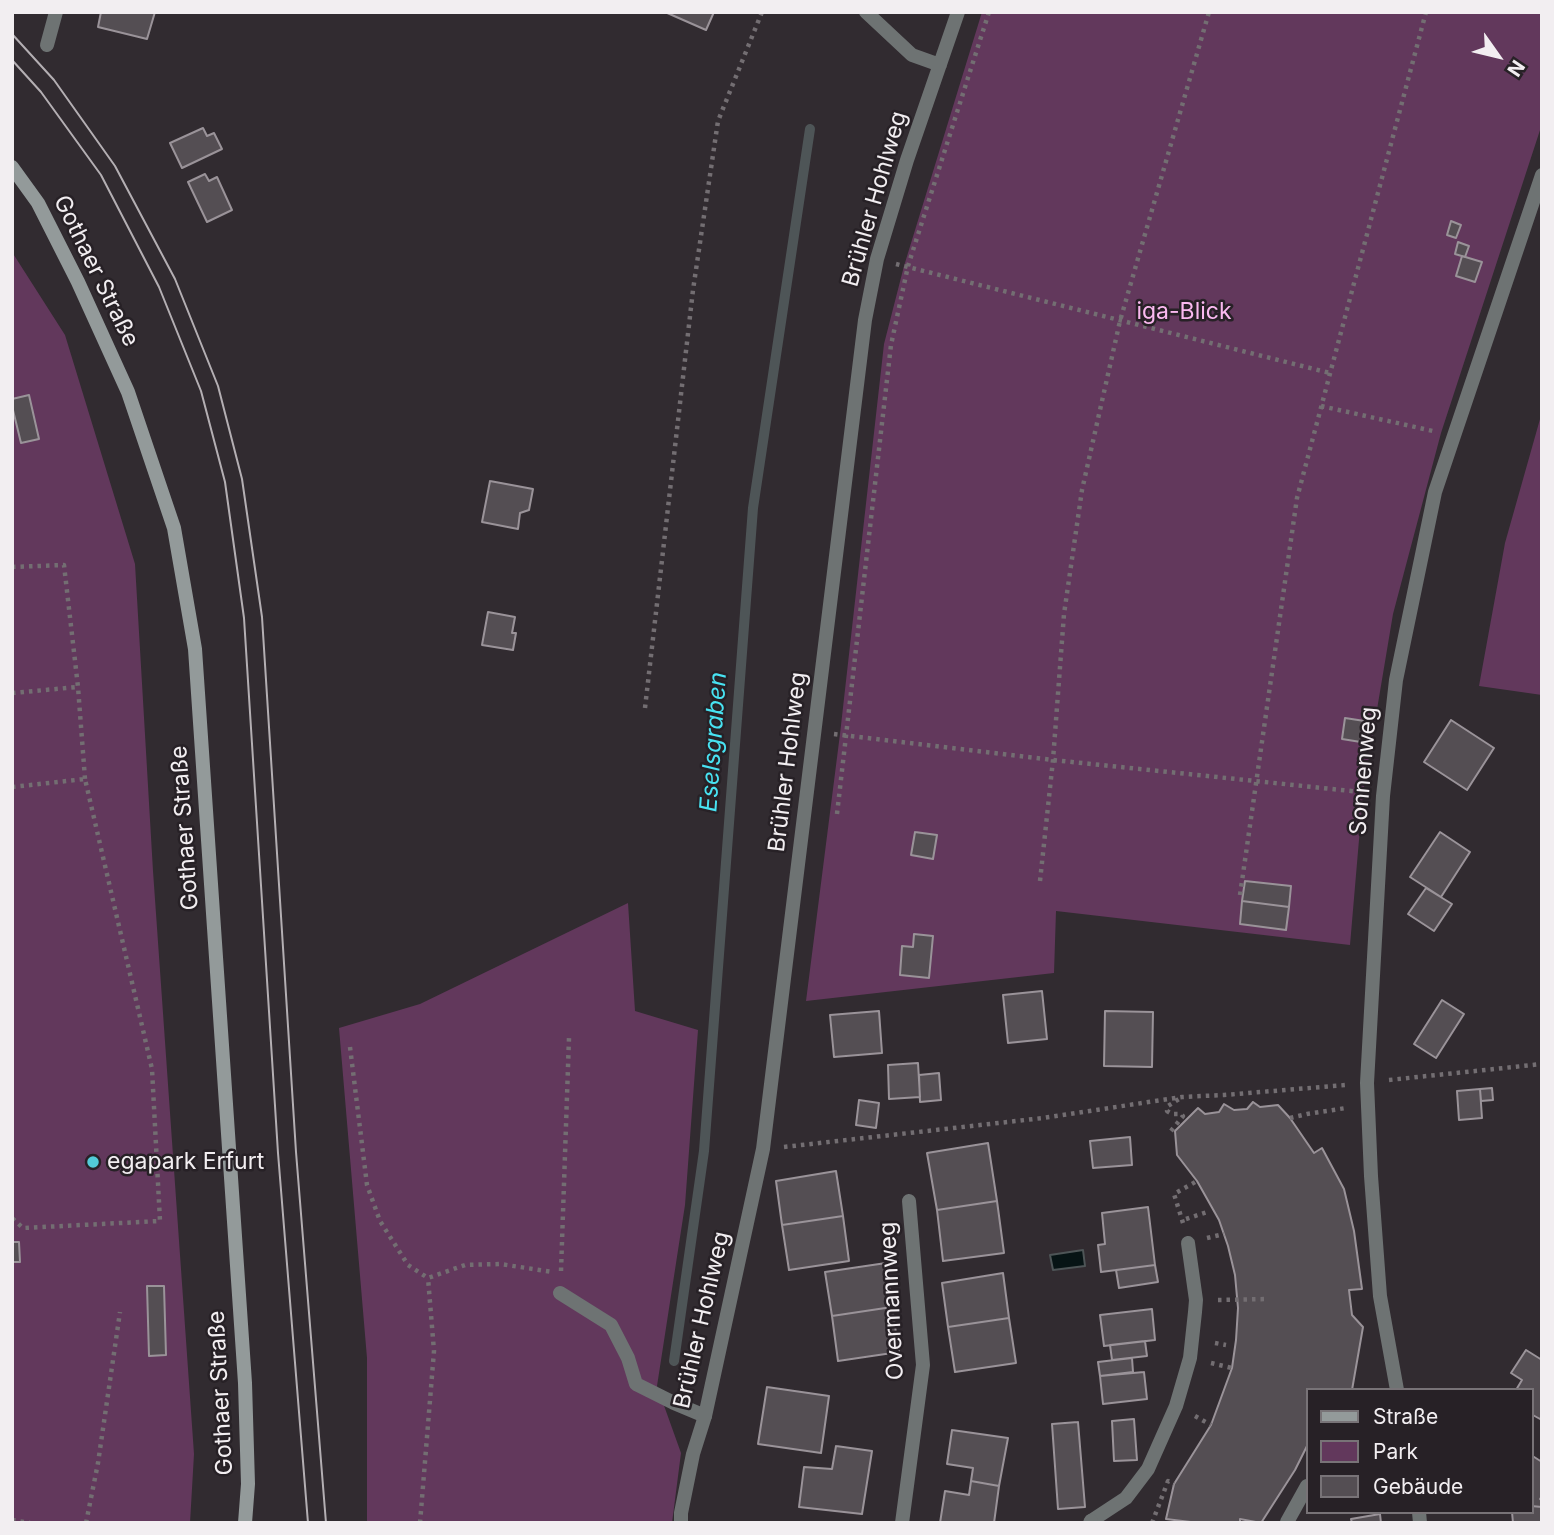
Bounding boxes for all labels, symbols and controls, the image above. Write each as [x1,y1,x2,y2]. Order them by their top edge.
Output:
north arrow [1463,21,1533,91]
text: N [1502,56,1529,80]
street label: Brühler Hohlweg [837,108,913,290]
street label: Gothaer Straße [47,191,145,351]
park label: iga-Blick [1136,298,1232,326]
street label: Brühler Hohlweg [763,670,813,854]
water label: Eselsgraben [695,671,733,813]
street label: Sonnenweg [1345,706,1383,836]
street label: Gothaer Straße [165,745,205,911]
place label: egapark Erfurt [107,1148,264,1176]
marker: egapark Erfurt [85,1154,101,1170]
street label: Overmannweg [874,1221,910,1381]
street label: Brühler Hohlweg [668,1229,736,1411]
street label: Gothaer Straße [203,1310,239,1476]
legend [1306,1388,1533,1514]
text: Straße [1373,1404,1438,1429]
text: Park [1373,1439,1418,1464]
text: Gebäude [1373,1474,1463,1499]

